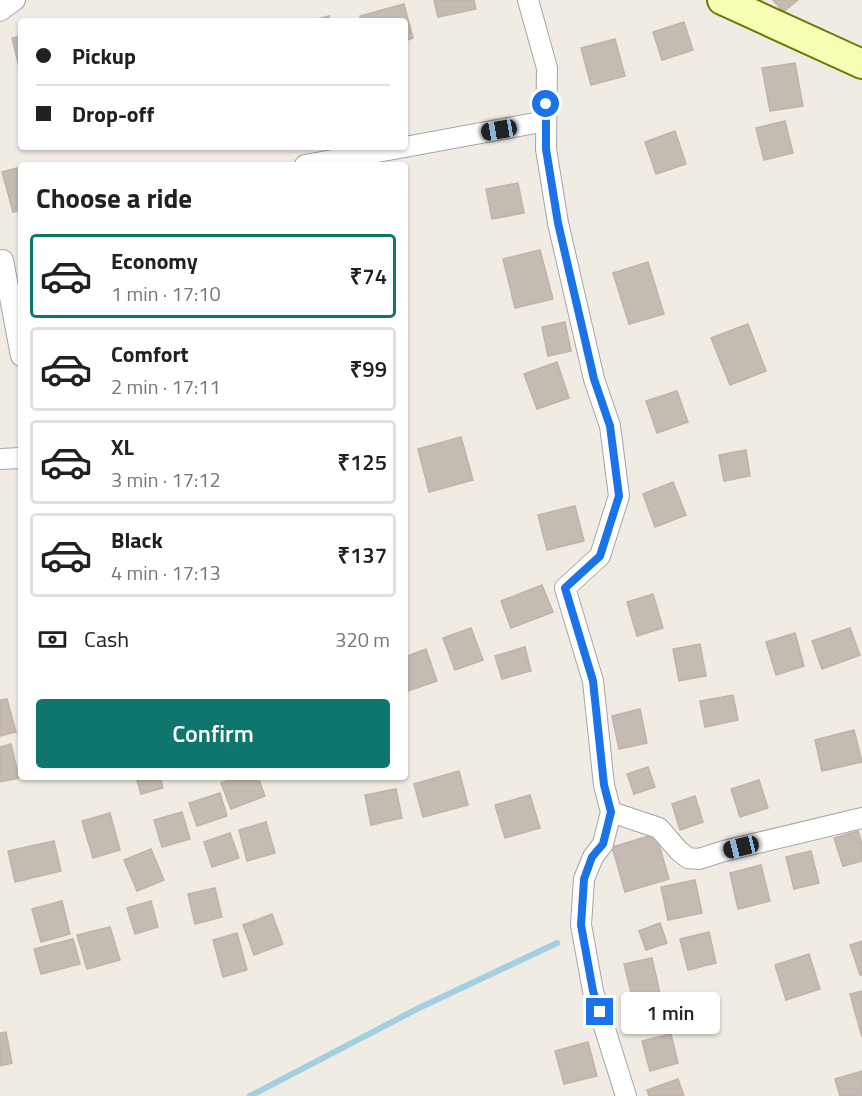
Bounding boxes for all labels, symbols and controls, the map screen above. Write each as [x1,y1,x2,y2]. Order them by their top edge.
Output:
text: Pickup [72,39,136,73]
route start [532,90,559,117]
text: Drop-off [72,97,154,131]
car [480,118,518,142]
text: Choose a ride [36,177,192,218]
text: Economy [111,244,198,278]
icon: car [39,249,93,303]
text: ₹74 [350,259,387,293]
text: 1 min · 17:10 [111,278,221,309]
text: Comfort [111,337,189,371]
icon: car [39,342,93,396]
text: ₹99 [350,352,387,386]
text: 2 min · 17:11 [111,371,221,402]
text: XL [111,430,134,464]
icon: car [39,435,93,489]
text: ₹125 [337,445,387,479]
text: 3 min · 17:12 [111,464,221,495]
text: Black [111,523,163,557]
icon: car [39,528,93,582]
text: ₹137 [337,538,387,572]
text: 4 min · 17:13 [111,557,221,588]
text: Cash [84,622,129,656]
icon: cash [36,623,69,656]
text: 320 m [335,624,390,655]
button: Confirm [36,699,390,768]
car [721,834,761,860]
callout: 1 min [621,991,720,1033]
text: 1 min [646,997,695,1028]
route end [586,998,613,1025]

